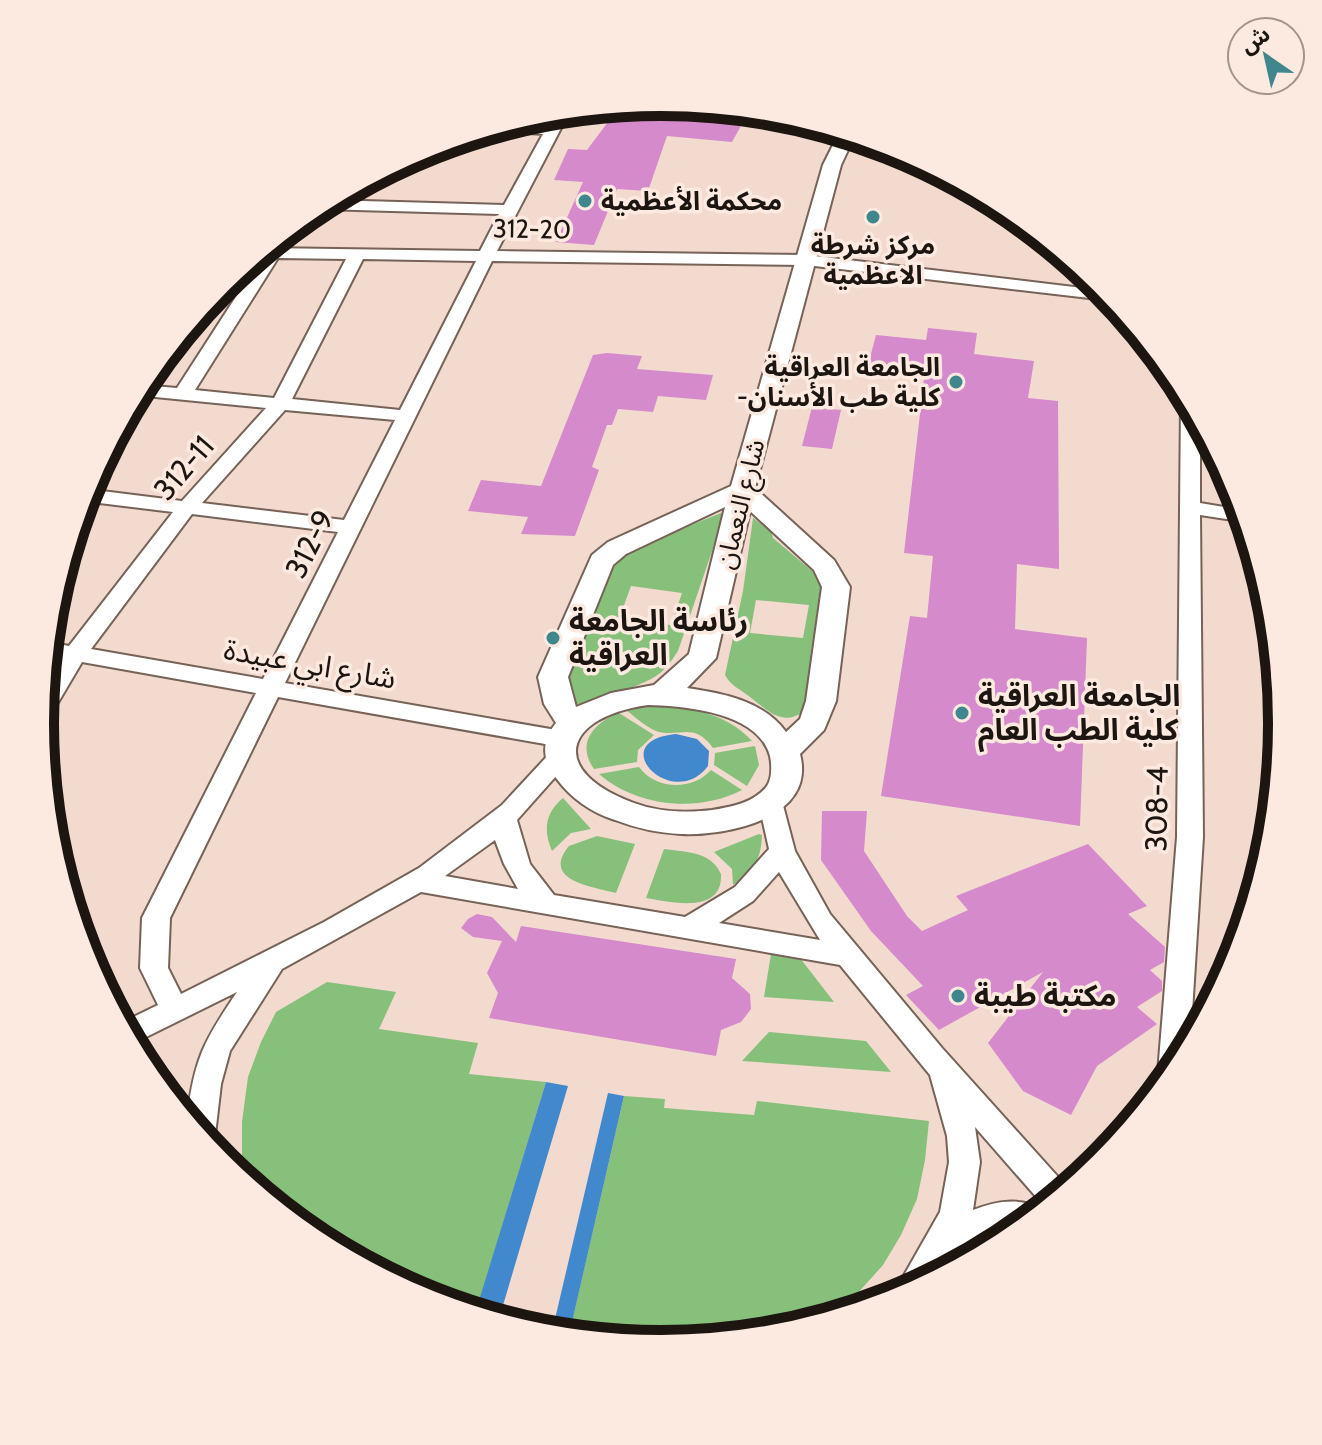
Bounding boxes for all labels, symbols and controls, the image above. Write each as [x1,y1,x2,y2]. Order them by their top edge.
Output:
north arrow [1226,16,1306,96]
text: ش [1235,20,1275,59]
place label: محكمة الأعظمية [601,185,782,217]
marker: محكمة الأعظمية [576,192,594,210]
marker: مركز شرطة الاعظمية [864,208,882,226]
street label: 312-20 [493,212,571,246]
place label: مركز شرطة الاعظمية [811,229,935,291]
place label: الجامعة العراقية -كلية طب الأسنان [737,351,941,413]
marker: الجامعة العراقية -كلية طب الأسنان [947,373,965,391]
street label: 312-11 [146,428,222,507]
street label: شارع النعمان [708,436,774,573]
street label: 312-9 [277,504,342,584]
place label: رئاسة الجامعة العراقية [569,602,748,673]
marker: رئاسة الجامعة العراقية [544,629,562,647]
street label: شارع ابي عبيدة [220,630,399,702]
place label: الجامعة العراقية كلية الطب العام [978,677,1180,753]
marker: الجامعة العراقية كلية الطب العام [953,704,971,722]
street label: 308-4 [1137,766,1176,852]
place label: مكتبة طيبة [974,977,1117,1014]
marker: مكتبة طيبة [949,987,967,1005]

